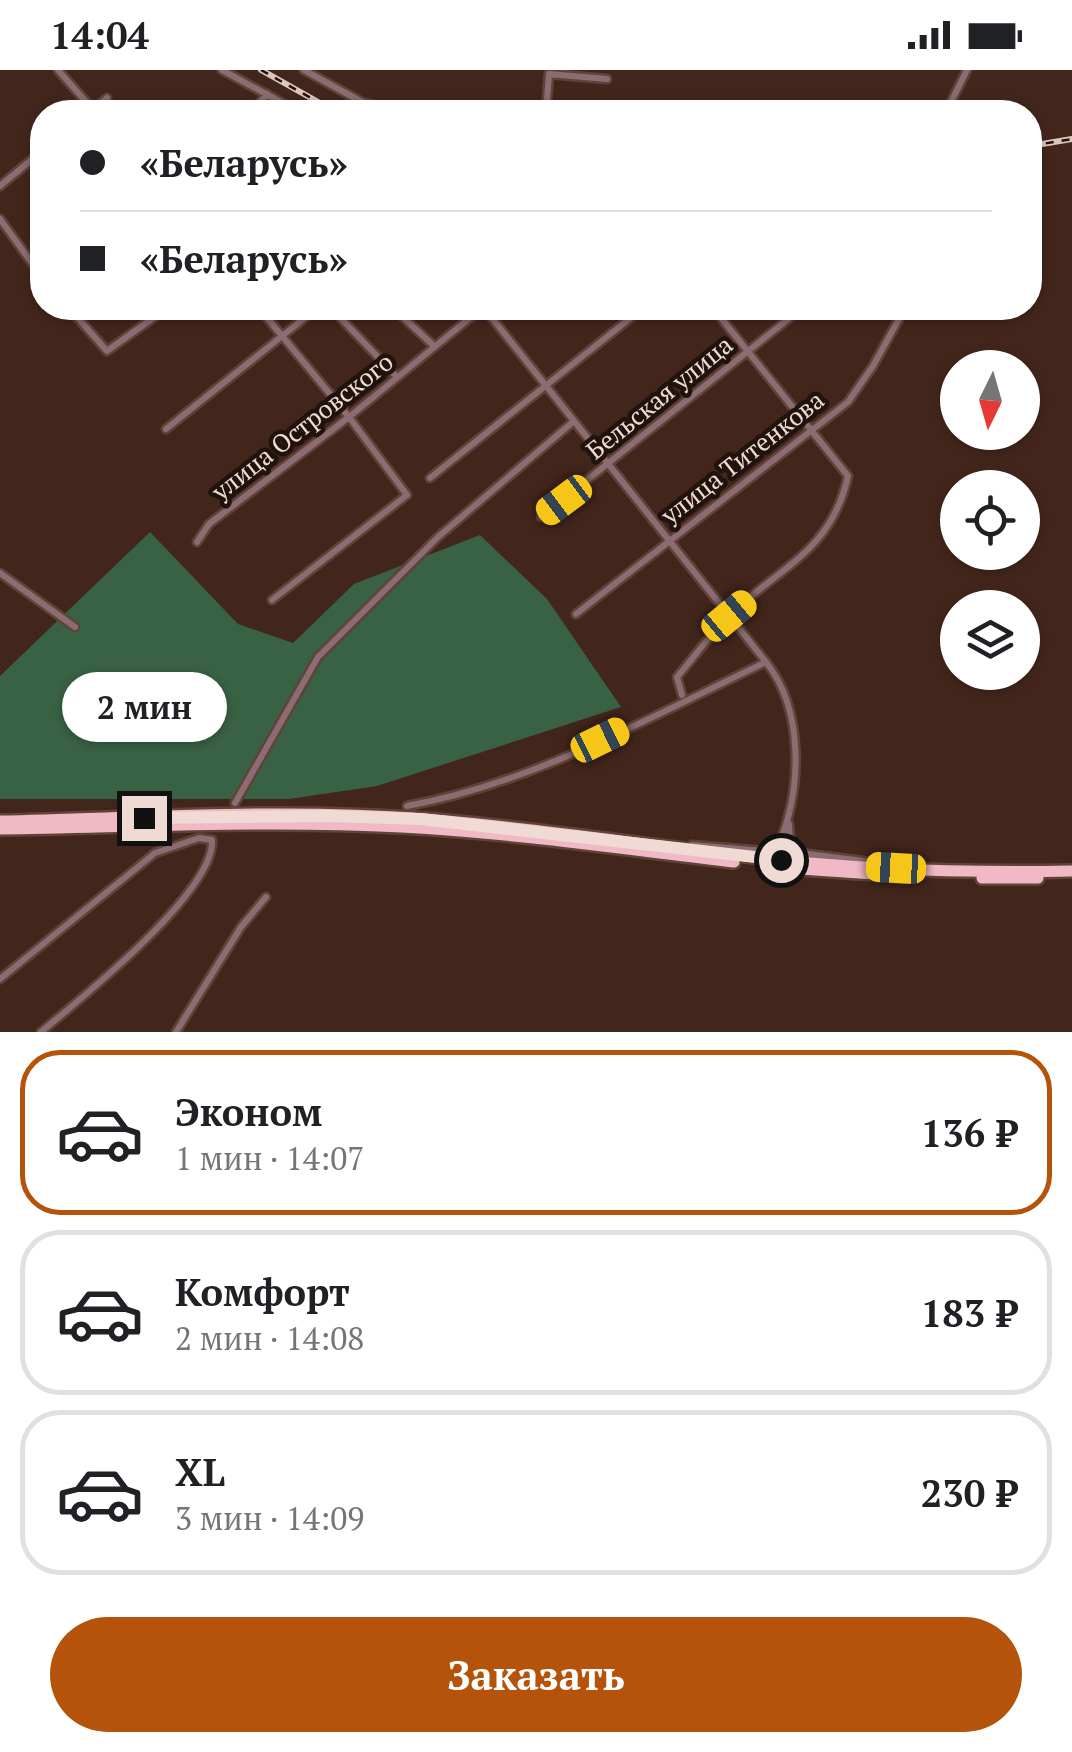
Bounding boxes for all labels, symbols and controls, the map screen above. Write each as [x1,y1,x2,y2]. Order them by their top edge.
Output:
text: 14:04 [50,10,149,60]
text: «Беларусь» [140,138,348,188]
text: «Беларусь» [140,234,348,284]
street label: Бельская улица [579,328,739,466]
street label: улица Островского [204,345,399,508]
north arrow [940,350,1040,450]
map controls [940,350,1040,690]
street label: улица Титенкова [653,383,831,532]
car [531,470,597,530]
button: locate [940,470,1040,570]
car [696,585,762,647]
button: layers [940,590,1040,690]
callout: 2 мин [62,673,226,743]
text: 2 мин [97,686,192,728]
car [566,713,634,767]
route end [122,796,167,841]
route start [759,838,804,883]
car [865,851,927,885]
text: Эконом [175,1087,322,1137]
icon: car [55,1088,145,1178]
text: 136 ₽ [921,1108,1017,1158]
text: 1 мин · 14:07 [175,1137,364,1179]
text: Комфорт [175,1267,350,1317]
icon: car [55,1268,145,1358]
text: 183 ₽ [921,1288,1017,1338]
text: 2 мин · 14:08 [175,1317,364,1359]
text: XL [175,1447,225,1497]
icon: car [55,1448,145,1538]
text: 230 ₽ [921,1468,1017,1518]
text: 3 мин · 14:09 [175,1497,364,1539]
button: Заказать [50,1617,1022,1732]

